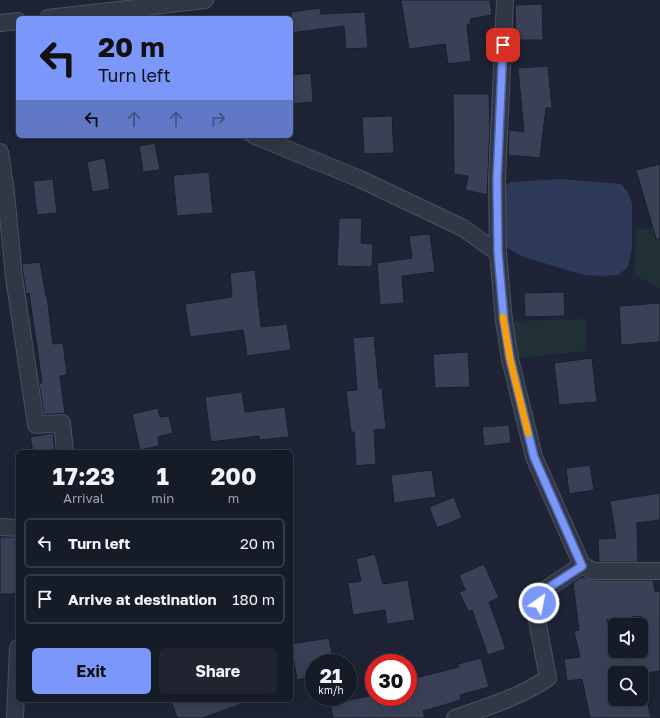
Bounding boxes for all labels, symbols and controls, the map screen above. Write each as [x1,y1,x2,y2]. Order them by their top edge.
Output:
pin [486,28,520,62]
text: 20 m [98,30,165,63]
icon: left [32,32,84,84]
icon: arrive [492,34,514,56]
text: Turn left [98,64,171,86]
icon: left [81,108,103,130]
icon: ahead [123,108,145,130]
icon: ahead [165,108,187,130]
icon: right [207,108,229,130]
text: 17:23 [52,461,115,490]
text: 1 [157,461,169,490]
text: 200 [211,461,257,490]
text: Arrival [63,490,104,506]
text: min [151,490,174,506]
text: m [228,490,239,506]
icon: left [34,532,56,554]
text: Turn left [68,534,130,552]
text: 20 m [240,534,275,552]
position arrow [518,582,560,624]
icon: arrive [34,588,56,610]
text: Arrive at destination [68,590,217,608]
text: 180 m [232,590,275,608]
map controls [608,618,648,706]
button: sound [608,618,648,658]
button: Exit [32,648,151,694]
button: Share [159,648,277,694]
speed limit sign: 30 [365,654,417,706]
text: 21 [320,663,342,687]
button: search [608,666,648,706]
text: km/h [318,684,344,696]

